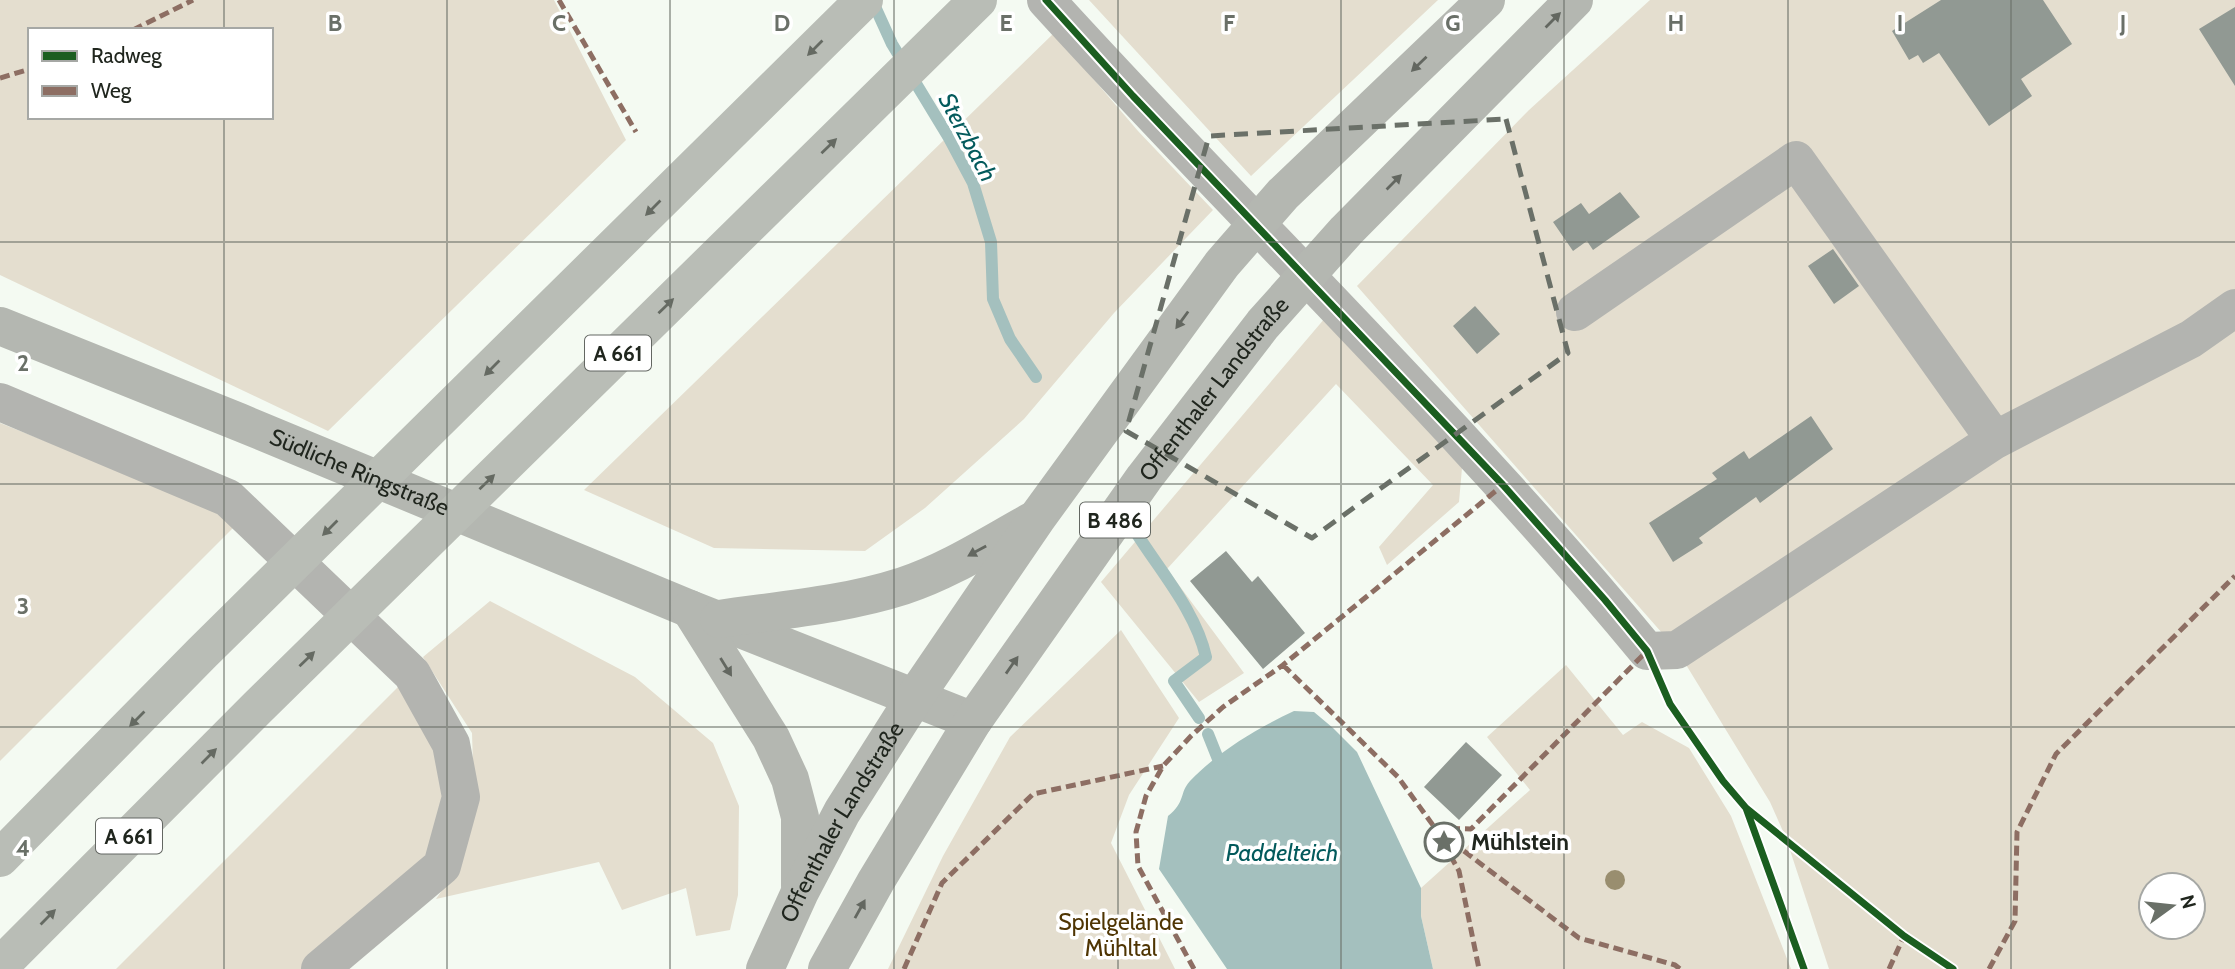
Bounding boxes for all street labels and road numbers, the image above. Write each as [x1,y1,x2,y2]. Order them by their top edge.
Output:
street label: Offenthaler Landstraße [1133,291,1295,487]
road number: A 661 [585,336,651,370]
street label: Südliche Ringstraße [266,422,454,522]
road number: B 486 [1080,503,1150,538]
street label: Offenthaler Landstraße [774,716,910,927]
road number: A 661 [96,818,162,854]

